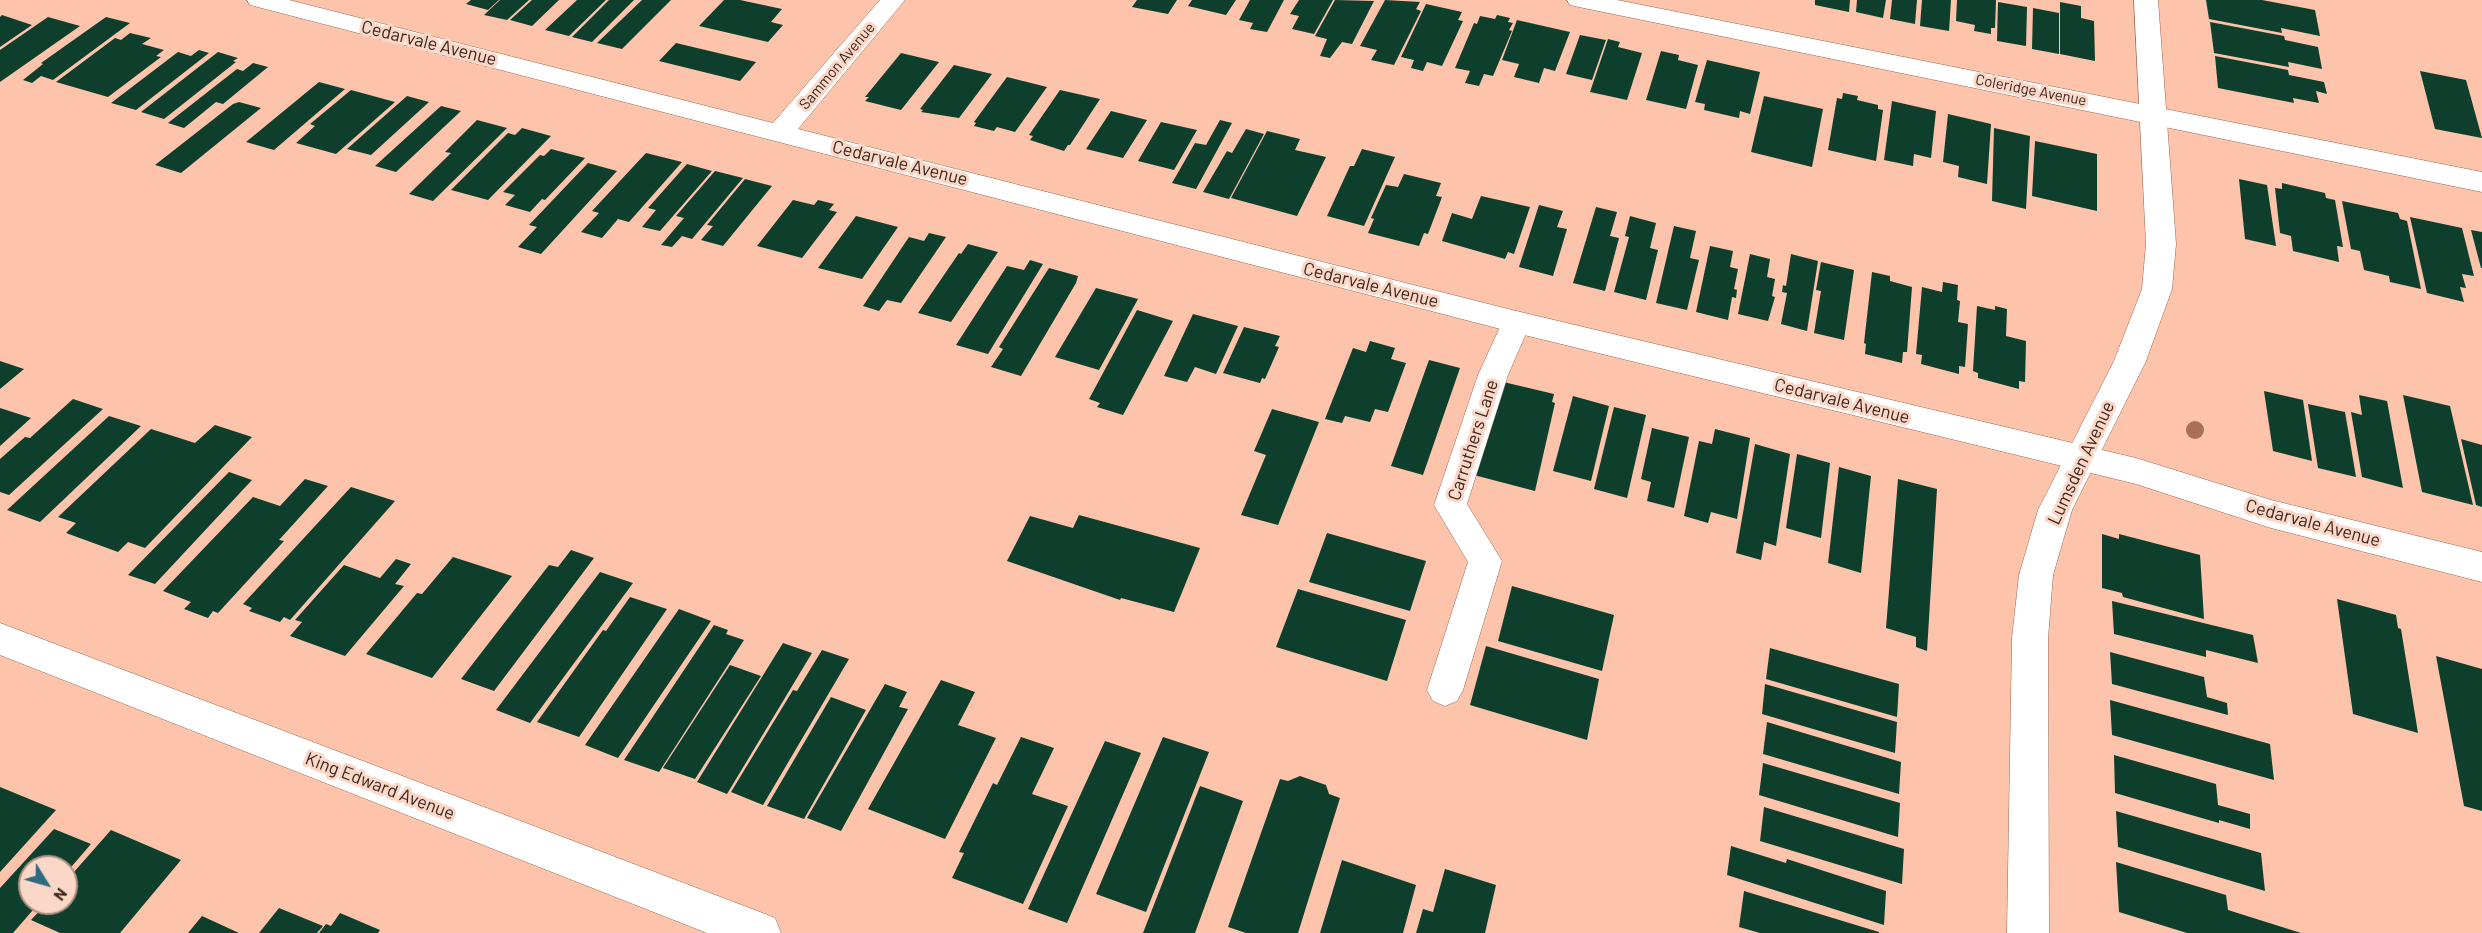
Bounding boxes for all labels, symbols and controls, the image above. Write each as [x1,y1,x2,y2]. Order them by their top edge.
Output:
street label: Cedarvale Avenue [359,16,499,70]
street label: Sammon Avenue [795,19,879,113]
street label: Coleridge Avenue [1974,70,2088,110]
street label: Cedarvale Avenue [830,136,970,190]
street label: Cedarvale Avenue [1301,258,1441,312]
street label: Cedarvale Avenue [1772,374,1912,428]
street label: Carruthers Lane [1443,377,1503,503]
street label: Lumsden Avenue [2043,398,2119,528]
street label: Cedarvale Avenue [2243,495,2383,551]
street label: King Edward Avenue [302,748,458,824]
north arrow [18,855,78,915]
text: N [50,885,72,905]

